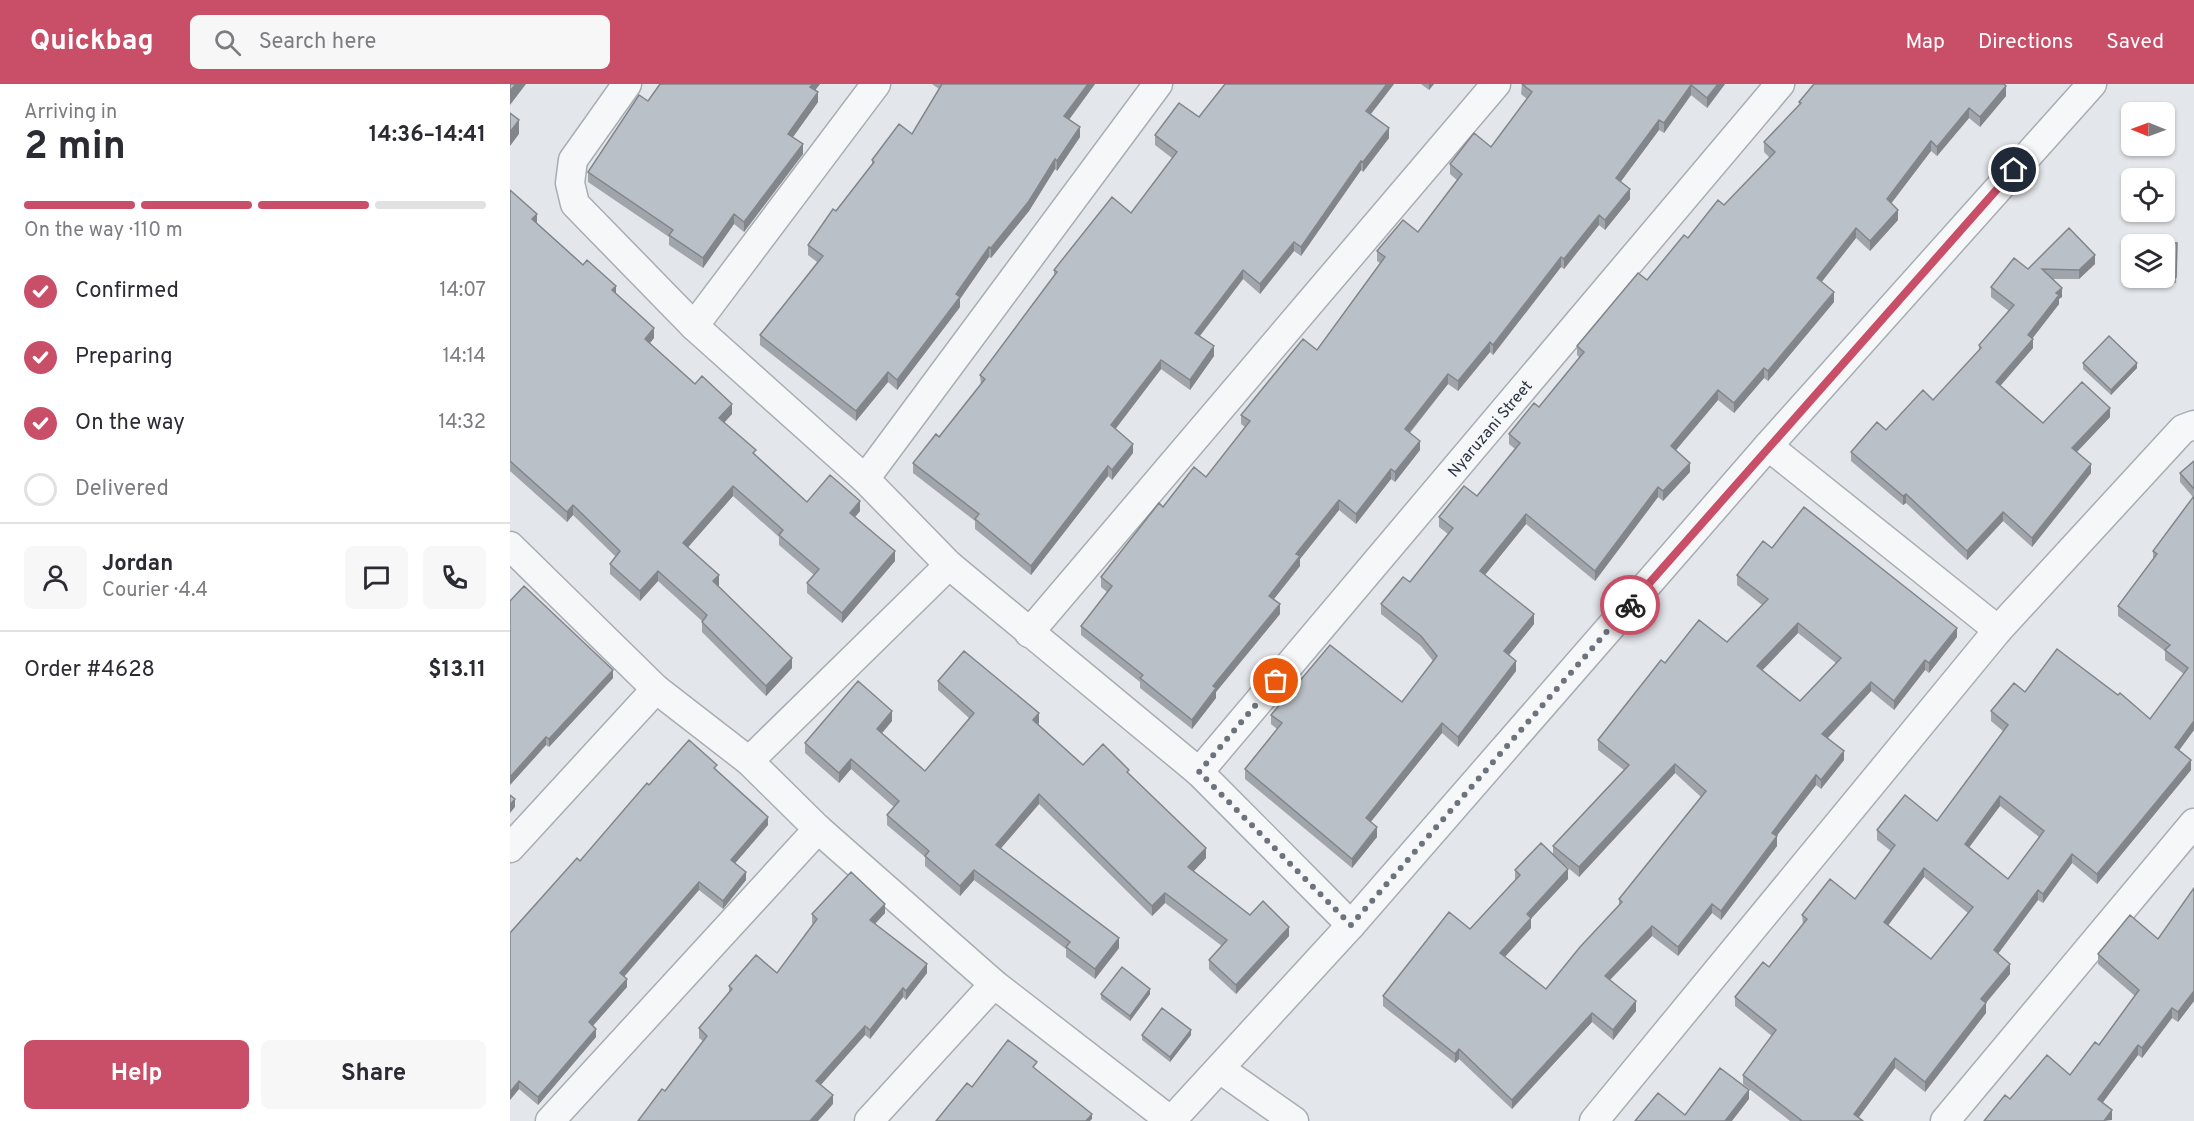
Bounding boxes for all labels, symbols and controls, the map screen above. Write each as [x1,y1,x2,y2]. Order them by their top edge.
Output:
search box [190,15,610,69]
text: Quickbag [30,24,154,60]
icon: search [211,26,244,59]
text: Search here [259,29,376,56]
text: Map [1905,29,1945,56]
text: Directions [1978,29,2073,56]
text: Saved [2106,29,2164,56]
text: Arriving in [24,100,117,126]
north arrow [2121,102,2175,156]
map controls [2121,102,2175,288]
text: 14:36–14:41 [369,122,486,149]
text: 2 min [24,124,126,173]
pin [1988,144,2039,195]
icon: home [1997,153,2030,186]
button: locate [2121,168,2175,222]
text: On the way · 110 m [24,218,183,244]
button: layers [2121,234,2175,288]
icon: check [24,275,57,308]
text: Confirmed [75,278,179,305]
text: 14:07 [439,278,486,304]
icon: check [24,341,57,374]
text: Preparing [75,344,173,371]
text: 14:14 [443,344,486,370]
street label: Nyaruzani Street [1444,377,1538,482]
icon: check [24,407,57,440]
text: On the way [75,410,185,437]
text: 14:32 [438,410,486,436]
text: Delivered [75,476,169,503]
button: person [24,546,87,609]
button: chat [345,546,408,609]
button: phone [423,546,486,609]
text: Jordan [102,551,173,578]
courier [1600,575,1660,635]
text: Courier · 4.4 [102,578,208,604]
icon: bike [1614,589,1647,622]
pin [1250,655,1301,706]
text: Order #4628 [24,657,155,684]
text: $13.11 [428,657,486,684]
icon: bag [1259,664,1292,697]
button: Help [24,1040,249,1109]
button: Share [261,1040,486,1109]

